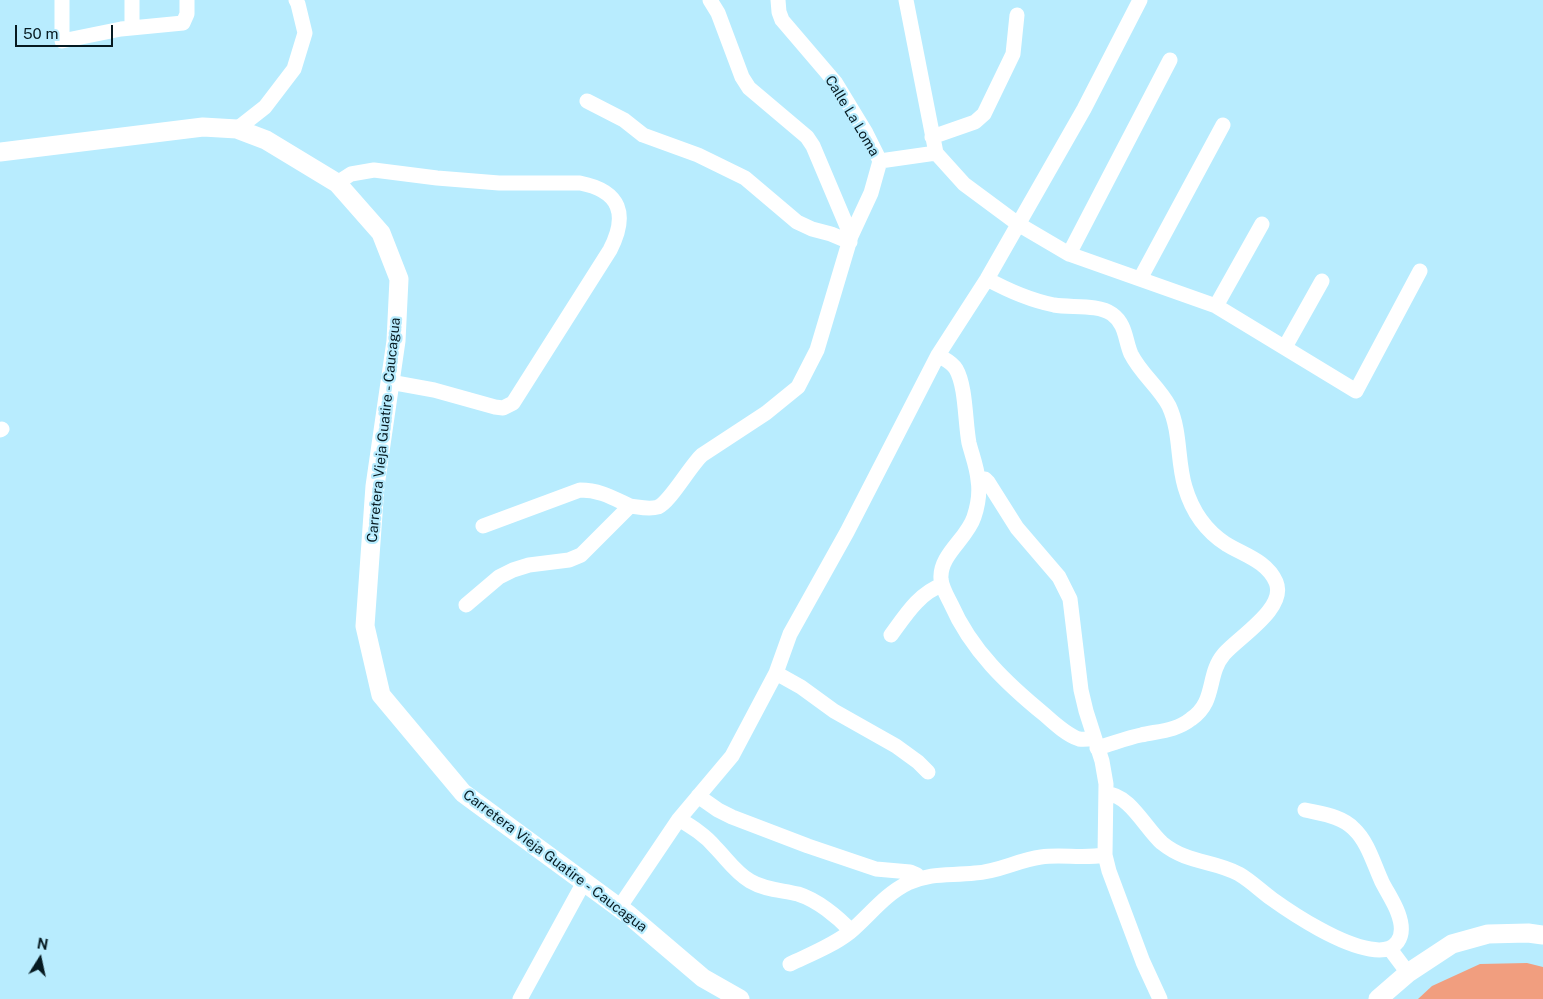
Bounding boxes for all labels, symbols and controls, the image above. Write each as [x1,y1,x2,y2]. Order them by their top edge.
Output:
scale bar [18,15,115,47]
text: 50 m [23,25,58,42]
street label: Calle La Loma [821,73,883,159]
street label: Carretera Vieja Guatire - Caucagua [364,317,404,543]
street label: Carretera Vieja Guatire - Caucagua [460,786,650,936]
north arrow [15,934,65,984]
text: N [36,935,49,953]

